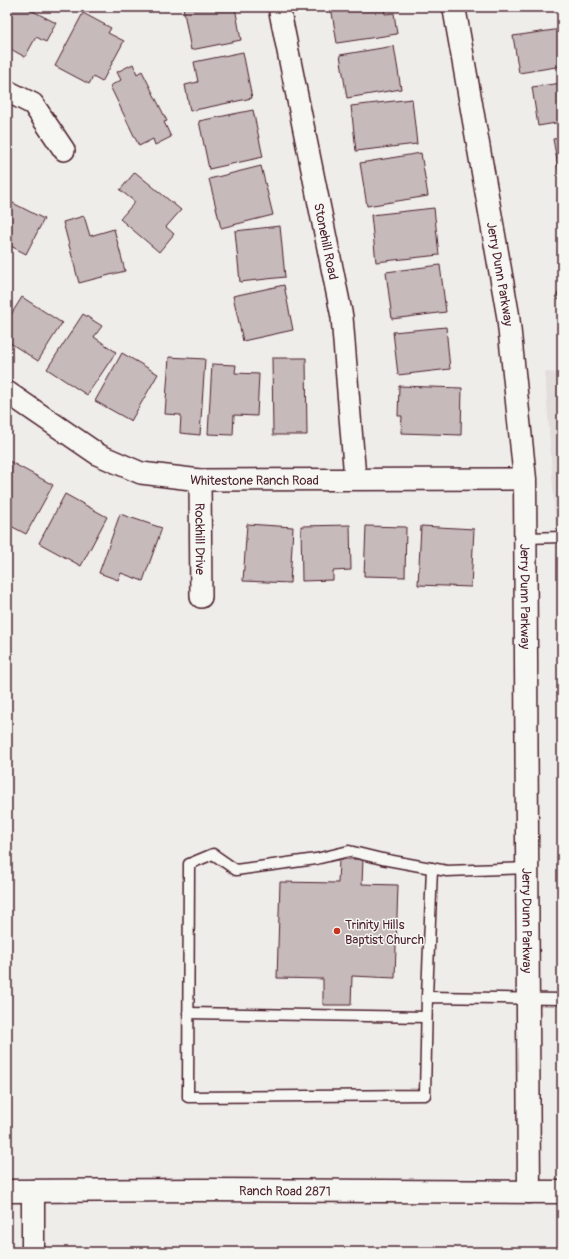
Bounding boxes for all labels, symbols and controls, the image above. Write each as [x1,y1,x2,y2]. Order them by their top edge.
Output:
street label: Stonehill Road [310,202,341,281]
street label: Jerry Dunn Parkway [483,221,516,327]
street label: Whitestone Ranch Road [189,472,319,489]
street label: Rockhill Drive [191,503,208,576]
street label: Jerry Dunn Parkway [516,544,533,650]
street label: Jerry Dunn Parkway [518,868,535,974]
place label: Trinity Hills Baptist Church [345,917,424,948]
marker: Trinity Hills Baptist Church [332,926,342,936]
street label: Ranch Road 2871 [239,1183,331,1200]

